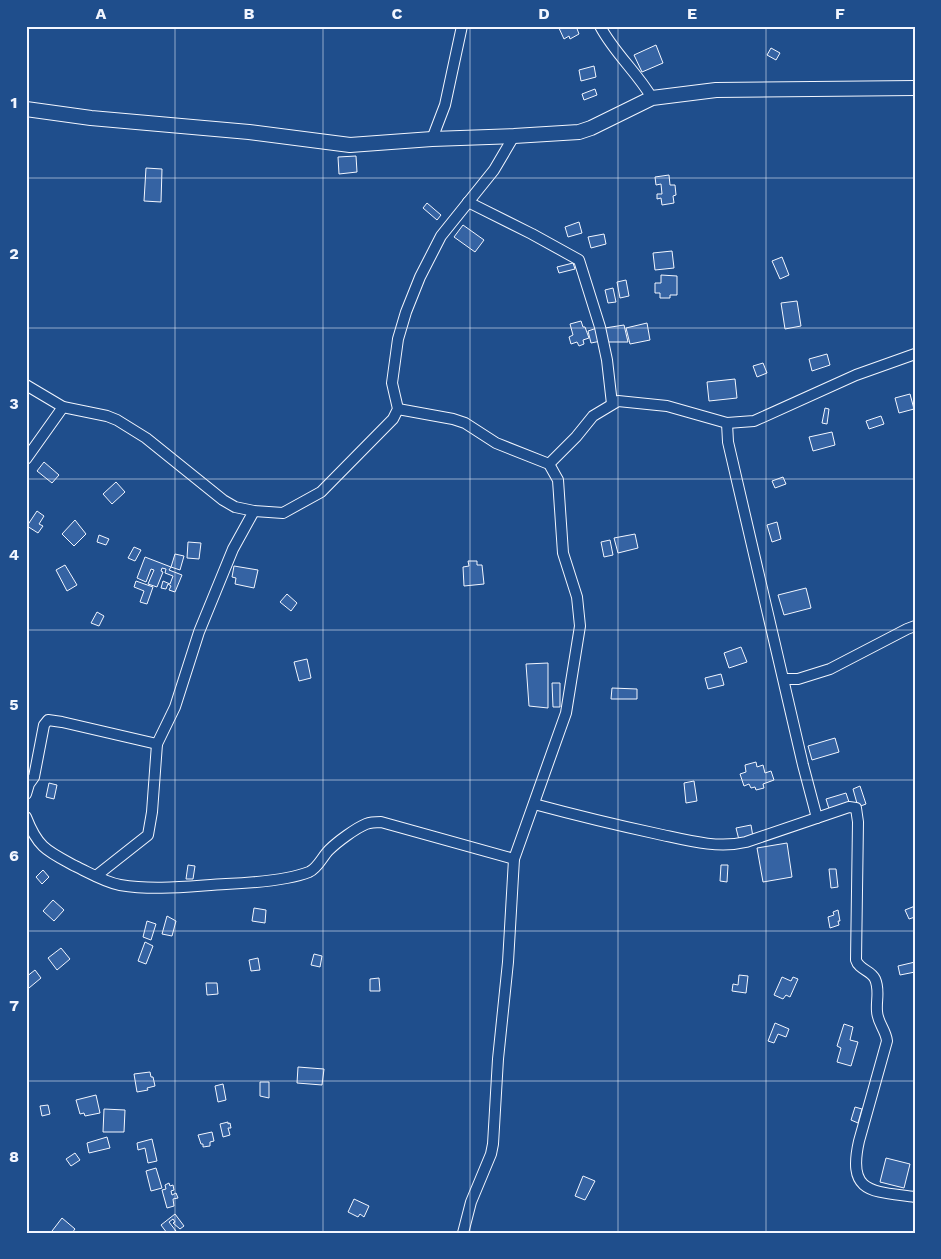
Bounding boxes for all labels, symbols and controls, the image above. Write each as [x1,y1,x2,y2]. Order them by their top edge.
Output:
text: A [96,4,107,23]
text: B [244,4,255,23]
text: C [392,4,403,23]
text: D [538,4,550,23]
text: E [687,4,697,23]
text: F [835,4,845,23]
text: 1 [11,93,17,112]
text: 2 [9,244,19,263]
text: 3 [9,394,19,413]
text: 4 [9,545,19,564]
text: 5 [9,695,19,714]
text: 6 [9,846,19,865]
text: 7 [9,996,19,1015]
text: 8 [9,1147,19,1166]

